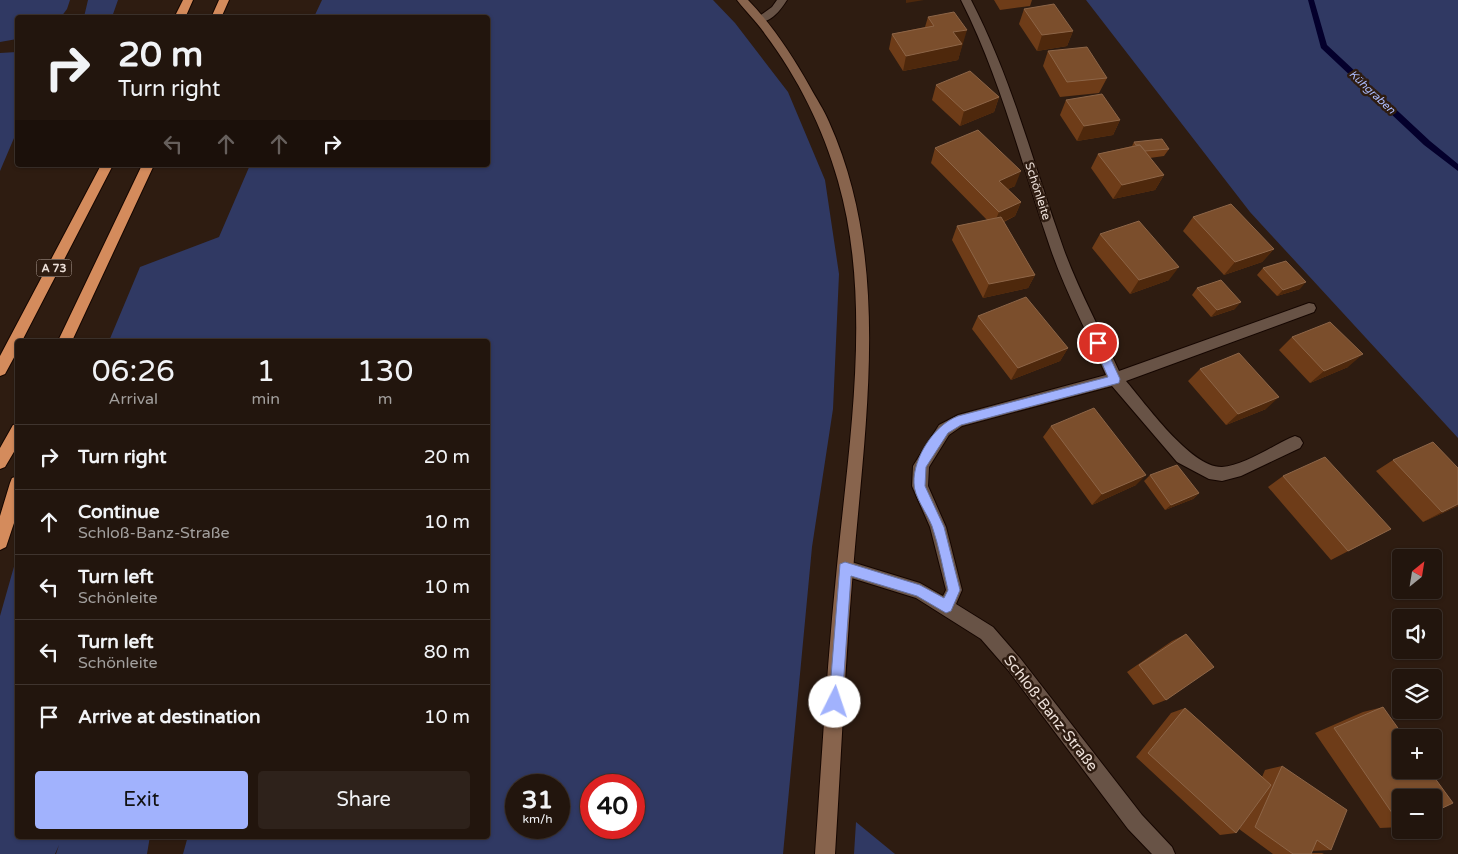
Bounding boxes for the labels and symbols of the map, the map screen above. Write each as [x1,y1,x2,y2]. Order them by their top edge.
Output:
water label: Kühgraben [1346,67,1398,117]
street label: Schönleite [1022,160,1054,222]
road number: A 73 [36,260,72,276]
pin [1077,322,1119,364]
north arrow [1392,549,1442,599]
street label: Schloß-Banz-Straße [1000,651,1102,775]
position arrow [808,675,860,727]
speed limit sign: 40 [580,774,645,839]

